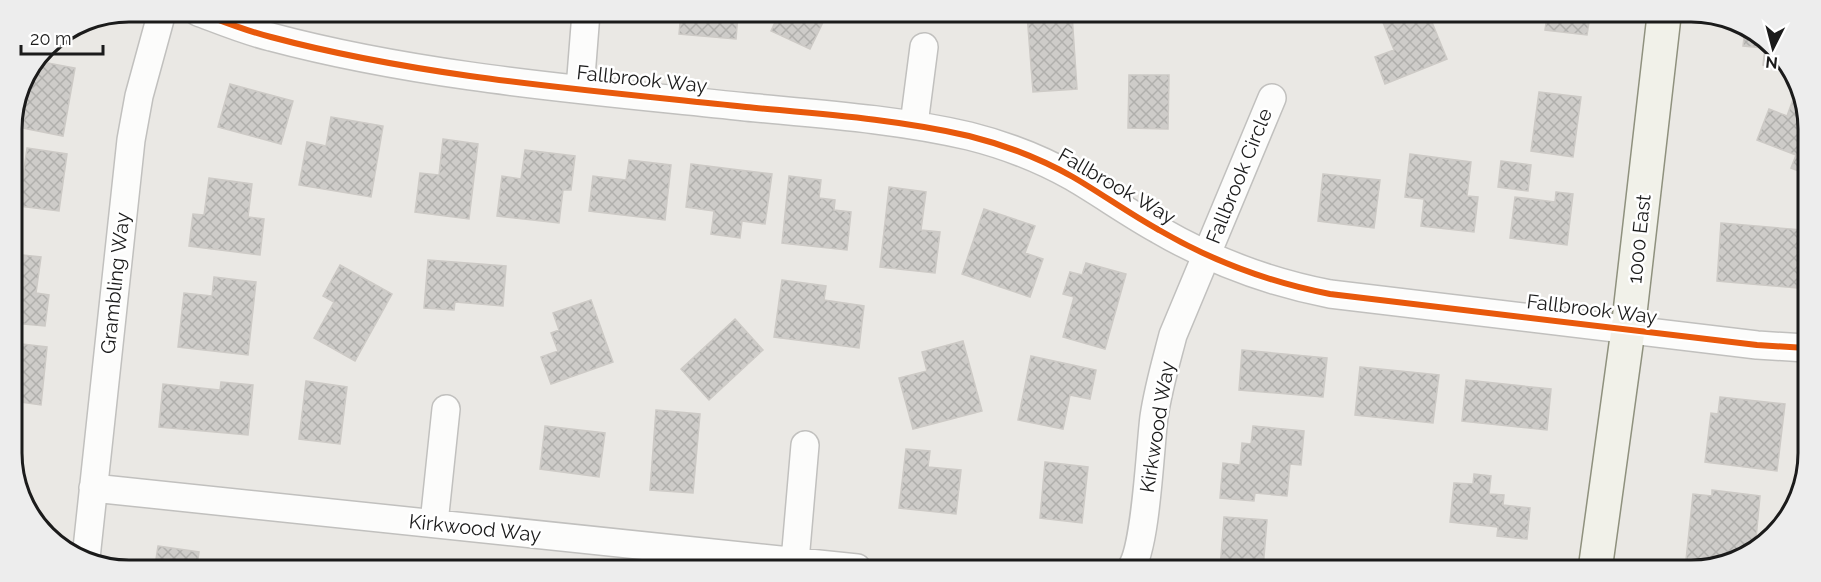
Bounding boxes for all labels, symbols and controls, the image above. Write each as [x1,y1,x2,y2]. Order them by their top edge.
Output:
scale bar [21,18,104,56]
north arrow [1743,18,1803,78]
text: 20 m [30,28,72,49]
text: N [1764,52,1779,73]
street label: Fallbrook Way [575,60,709,98]
street label: Fallbrook Circle [1201,105,1277,247]
street label: Fallbrook Way [1054,143,1180,229]
street label: 1000 East [1622,193,1656,285]
street label: Grambling Way [96,211,134,355]
street label: Fallbrook Way [1525,289,1659,329]
street label: Kirkwood Way [1135,359,1179,494]
street label: Kirkwood Way [408,509,542,547]

